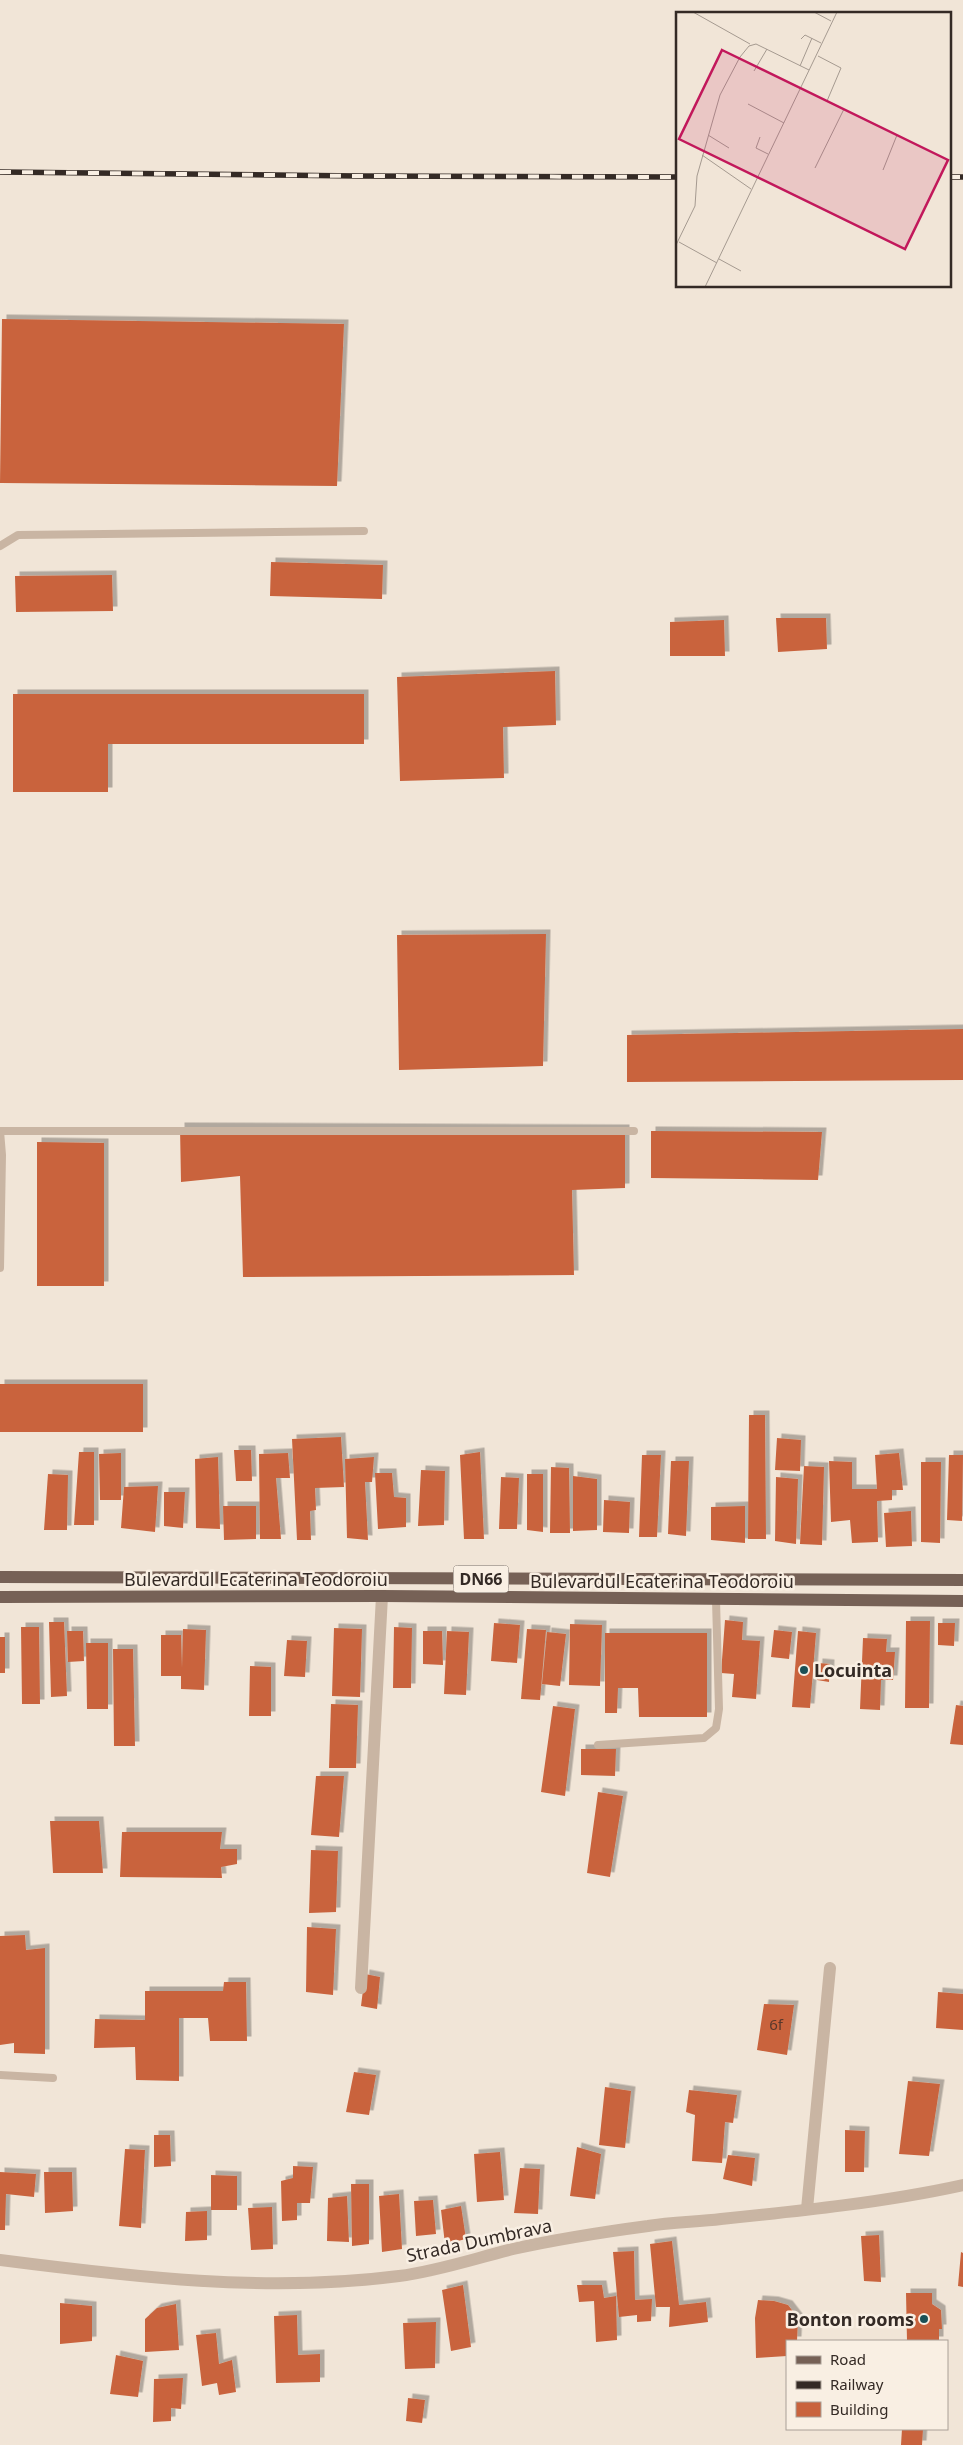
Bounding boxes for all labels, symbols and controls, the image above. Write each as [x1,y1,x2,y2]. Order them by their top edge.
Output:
inset map [676,12,950,288]
road number: DN66 [454,1566,508,1592]
street label: Bulevardul Ecaterina Teodoroiu [124,1567,388,1591]
street label: Bulevardul Ecaterina Teodoroiu [530,1569,794,1593]
place label: Locuinta [814,1658,892,1682]
marker: Locuinta [798,1664,810,1676]
house number: 6f [769,2014,784,2034]
street label: Strada Dumbrava [404,2213,554,2267]
place label: Bonton rooms [787,2307,914,2331]
marker: Bonton rooms [918,2313,930,2325]
legend [786,2340,948,2430]
text: Road [830,2349,866,2369]
text: Railway [830,2374,884,2394]
text: Building [830,2399,888,2419]

